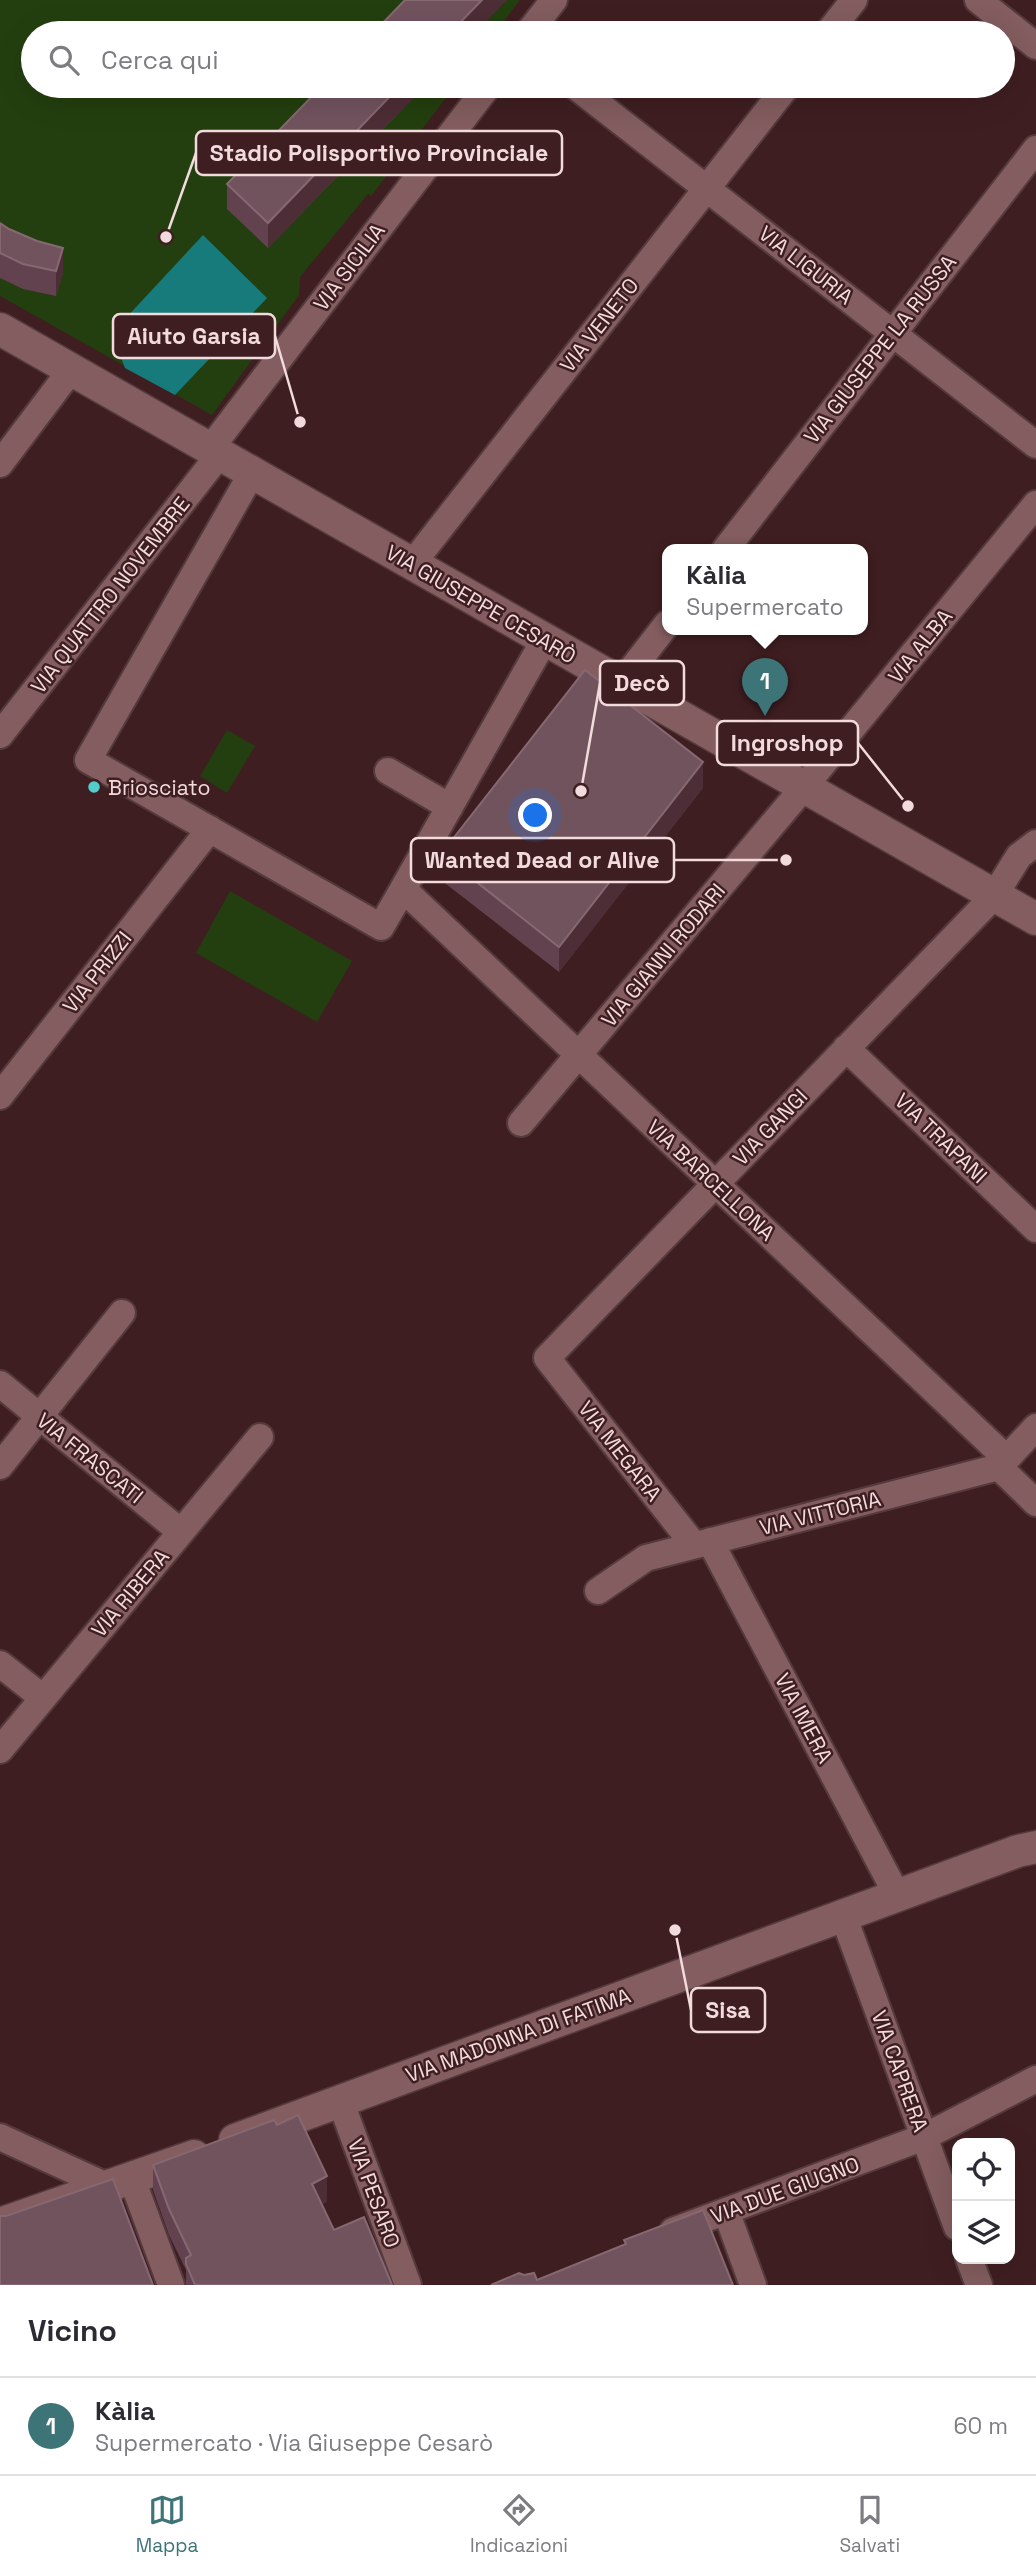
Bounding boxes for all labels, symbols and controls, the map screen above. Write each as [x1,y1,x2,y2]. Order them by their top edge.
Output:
search box [21,21,1015,98]
icon: search [45,41,83,79]
text: Cerca qui [101,43,219,77]
callout: Stadio Polisportivo Provinciale [196,131,562,175]
text: Stadio Polisportivo Provinciale [210,138,548,168]
street label: VIA SICILIA [307,218,391,316]
street label: VIA LIGURIA [753,220,859,310]
street label: VIA GIUSEPPE LA RUSSA [798,249,962,449]
street label: VIA VENETO [554,272,644,378]
callout: Aiuto Garsia [113,314,275,358]
text: Aiuto Garsia [127,321,261,351]
street label: VIA QUATTRO NOVEMBRE [25,491,195,699]
street label: VIA GIUSEPPE CESARÒ [381,538,581,670]
popup [662,544,868,635]
text: Kàlia [686,558,746,592]
text: Supermercato [686,592,844,622]
street label: VIA ALBA [882,603,958,689]
pin: 1 [742,658,788,716]
callout: Decò [600,661,684,705]
text: Decò [614,668,670,698]
callout: Ingroshop [717,721,858,765]
text: Ingroshop [731,728,843,758]
place label: Briosciato [108,774,210,801]
marker: Briosciato [86,779,102,795]
your location [518,798,552,832]
callout: Wanted Dead or Alive [411,838,674,882]
text: Wanted Dead or Alive [425,845,659,875]
street label: VIA GIANNI RODARI [595,878,731,1032]
street label: VIA PRIZZI [57,926,137,1018]
street label: VIA GANGI [727,1083,813,1171]
street label: VIA TRAPANI [889,1087,993,1189]
street label: VIA BARCELLONA [641,1114,781,1246]
street label: VIA MEGARA [572,1395,668,1507]
street label: VIA FRASCATI [31,1407,149,1509]
street label: VIA VITTORIA [757,1485,883,1541]
street label: VIA RIBERA [85,1543,175,1643]
street label: VIA IMERA [769,1668,839,1768]
street label: VIA MADONNA DI FATIMA [402,1982,634,2088]
callout: Sisa [691,1988,765,2032]
text: Sisa [705,1995,751,2025]
street label: VIA CAPRERA [866,2007,934,2135]
street label: VIA PESARO [342,2135,406,2251]
map controls [952,2138,1015,2264]
button: locate [952,2138,1015,2201]
street label: VIA DUE GIUGNO [707,2151,863,2229]
button: layers [952,2201,1015,2264]
text: Vicino [28,2311,117,2350]
text: Kàlia [95,2394,155,2428]
text: 1 [46,2411,56,2441]
text: 60 m [953,2411,1008,2441]
text: Supermercato · Via Giuseppe Cesarò [95,2428,493,2458]
tab: Mappa [136,2491,198,2558]
tab: Indicazioni [470,2491,568,2558]
tab: Salvati [839,2491,900,2558]

